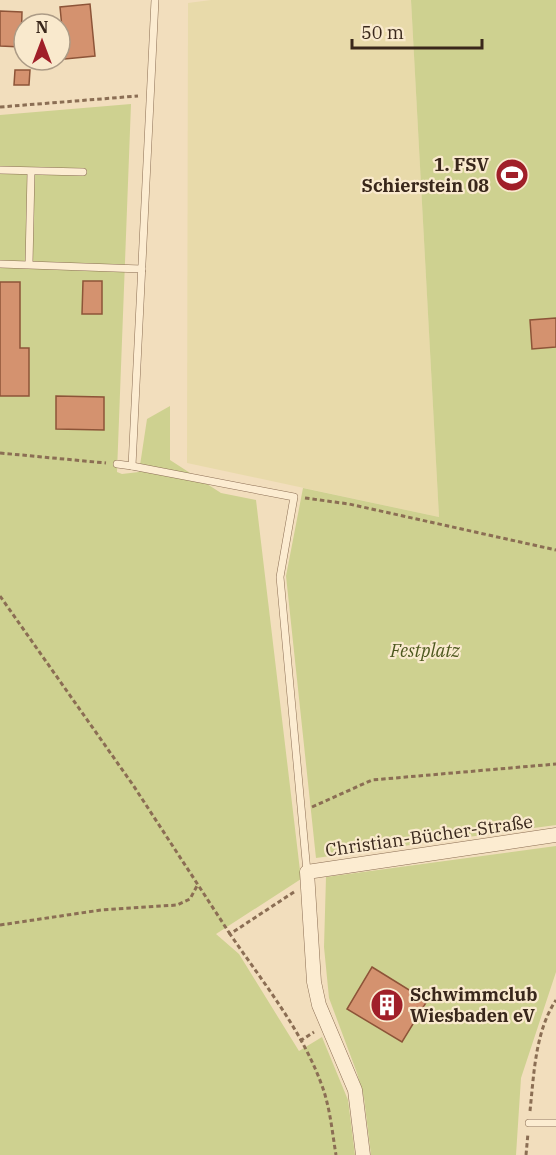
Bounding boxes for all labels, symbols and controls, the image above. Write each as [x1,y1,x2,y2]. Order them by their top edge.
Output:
north arrow [12,12,72,72]
scale bar [352,12,482,50]
text: N [36,17,48,37]
text: 50 m [361,21,404,44]
place label: 1. FSV Schierstein 08 [362,153,490,197]
sports icon: 1. FSV Schierstein 08 [494,157,530,193]
park label: Festplatz [389,639,461,662]
street label: Christian-Bücher-Straße [324,810,534,861]
place label: Schwimmclub Wiesbaden eV [410,983,537,1027]
building icon: Schwimmclub Wiesbaden eV [369,987,405,1023]

